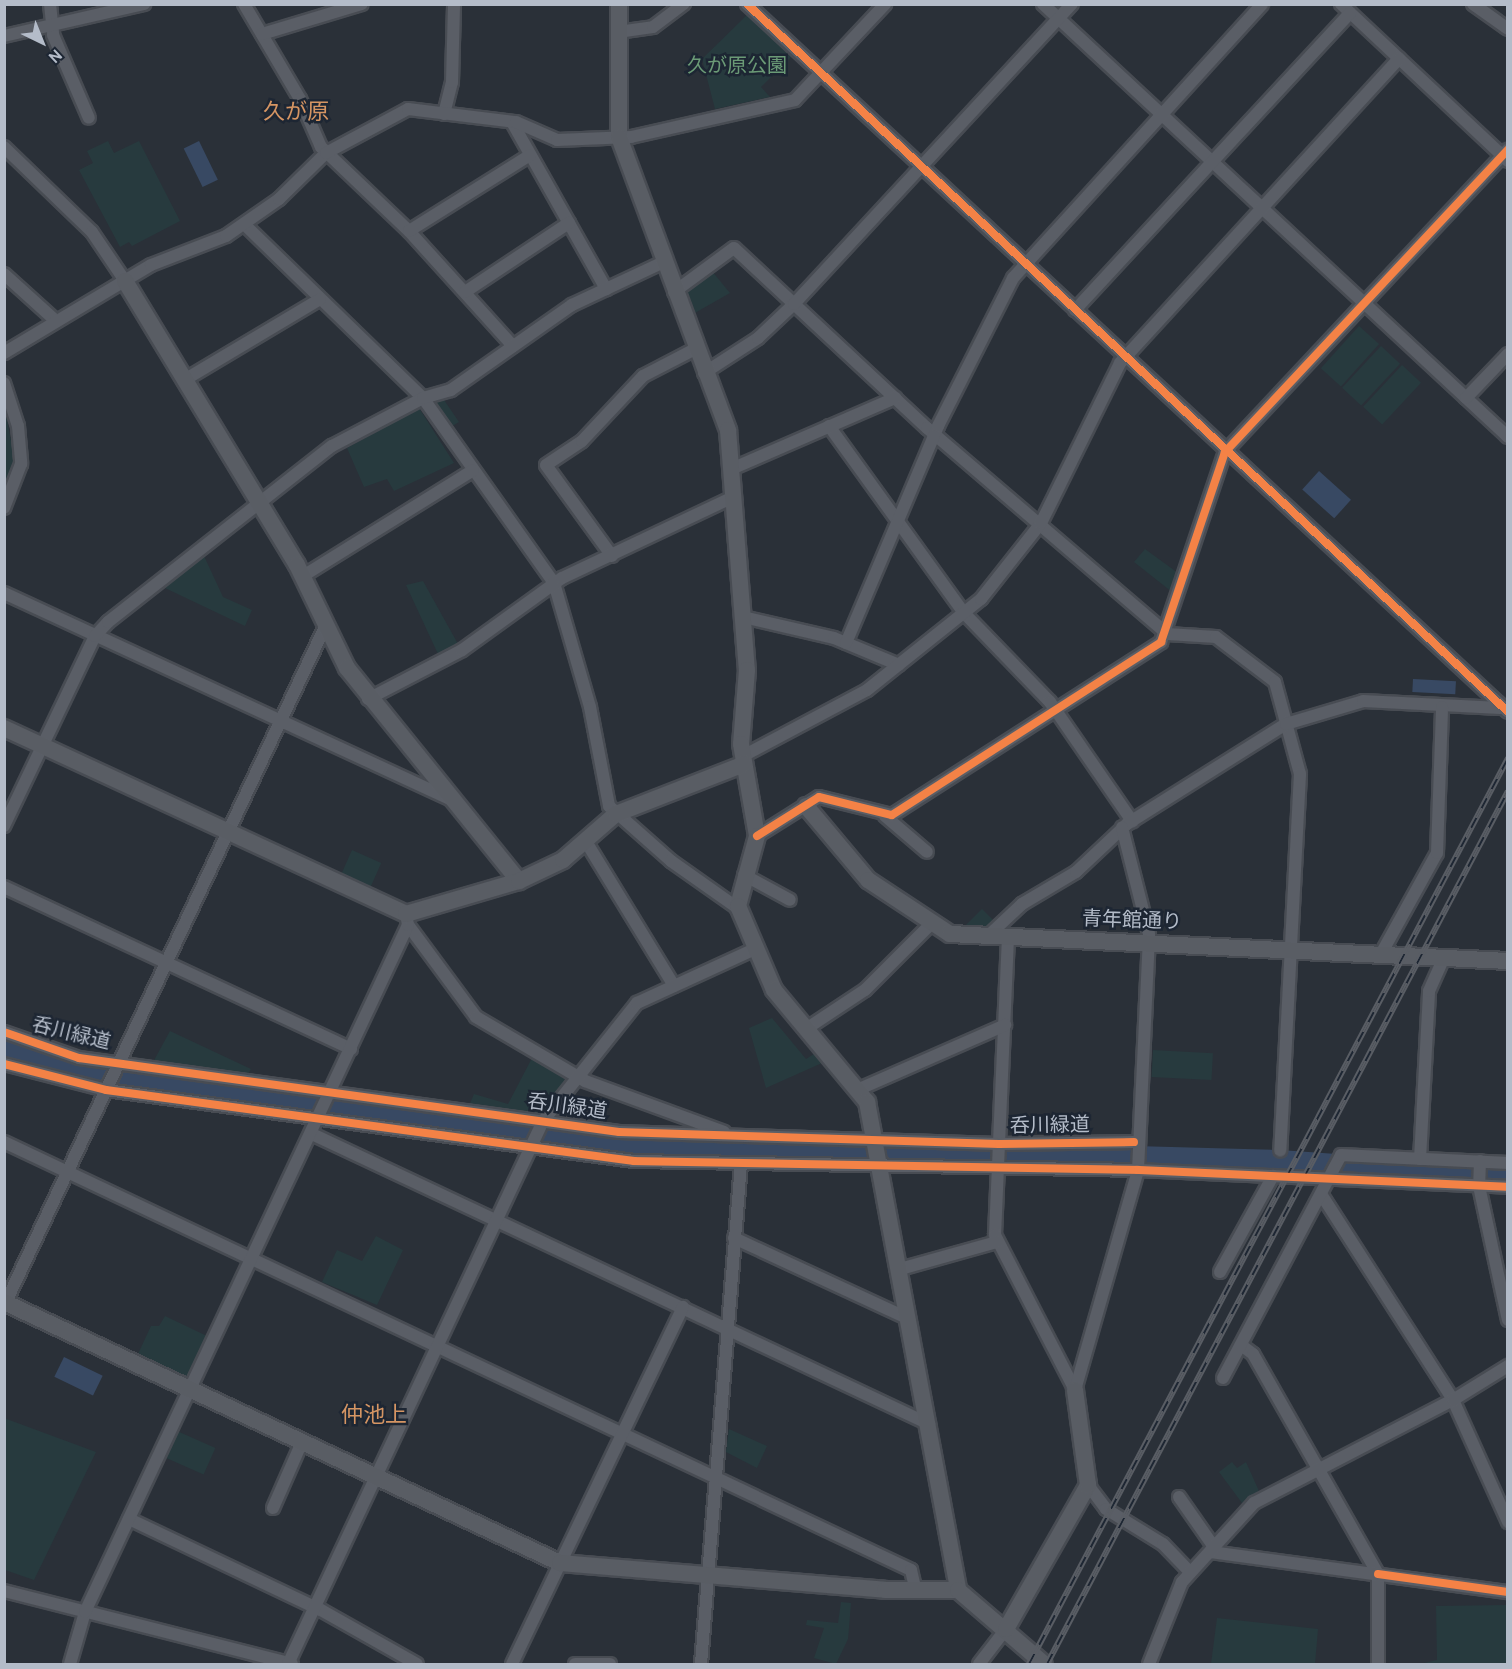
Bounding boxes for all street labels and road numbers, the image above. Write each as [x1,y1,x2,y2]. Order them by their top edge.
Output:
street label: 青年館通り [1082,908,1182,936]
street label: 呑川緑道 [29,1014,113,1056]
street label: 呑川緑道 [526,1091,608,1125]
street label: 呑川緑道 [1010,1114,1090,1140]

